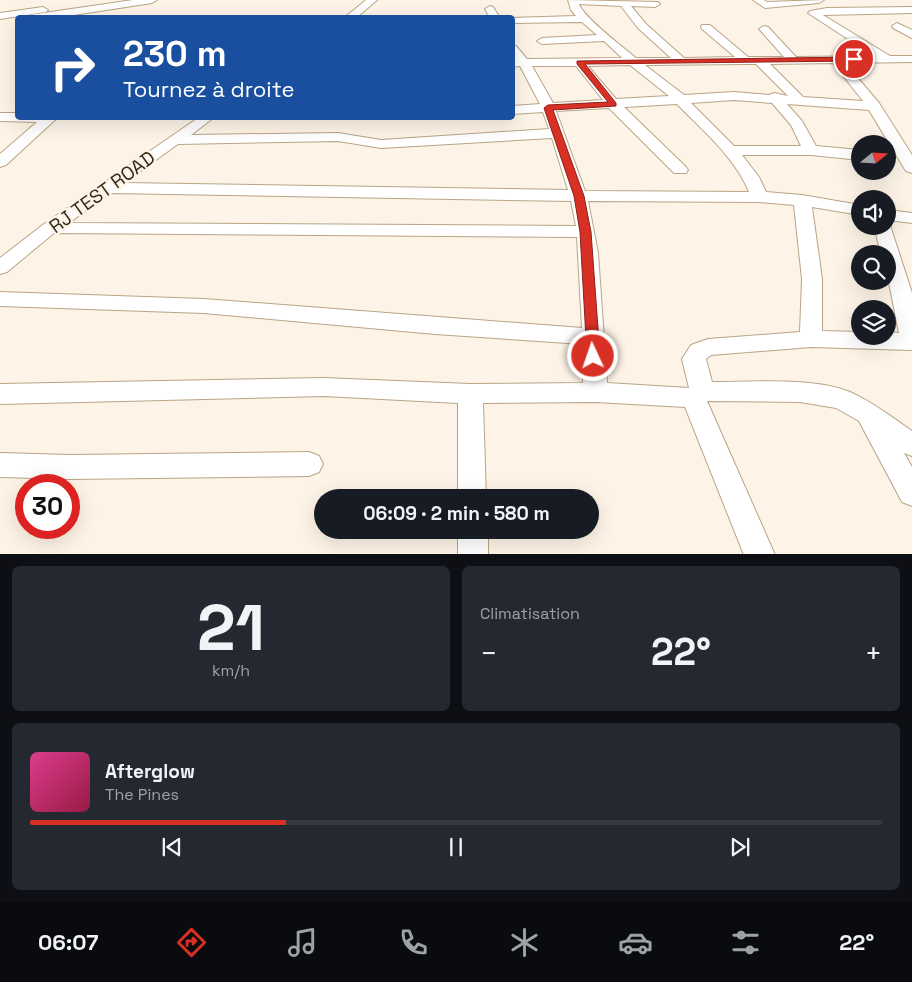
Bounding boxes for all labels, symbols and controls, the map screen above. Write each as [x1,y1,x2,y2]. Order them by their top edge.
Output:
text: 230 m [123,32,227,76]
icon: right [40,35,105,100]
pin [833,38,875,80]
icon: arrive [840,45,868,73]
text: Tournez à droite [123,75,294,103]
north arrow [851,135,896,180]
map controls [851,135,896,345]
street label: RJ TEST ROAD [44,145,160,239]
button: sound [851,190,896,235]
button: search [851,245,896,290]
button: layers [851,300,896,345]
position arrow [566,329,618,381]
speed limit sign: 30 [15,474,80,539]
text: 06:09 · 2 min · 580 m [363,501,550,526]
text: 21 [197,586,265,669]
text: Climatisation [480,603,580,624]
text: 22° [651,628,711,676]
text: − [480,635,497,671]
text: + [865,635,882,671]
text: km/h [212,660,250,681]
text: Afterglow [105,759,195,784]
text: The Pines [105,784,179,805]
icon: previous [158,833,186,861]
icon: pause [442,833,470,861]
icon: next [726,833,754,861]
icon: directions [174,925,209,960]
icon: music [285,925,320,960]
icon: phone [396,925,431,960]
icon: climate [507,925,542,960]
icon: car [618,925,653,960]
icon: filters [728,925,763,960]
text: 06:07 [38,928,98,956]
text: 22° [839,928,874,956]

